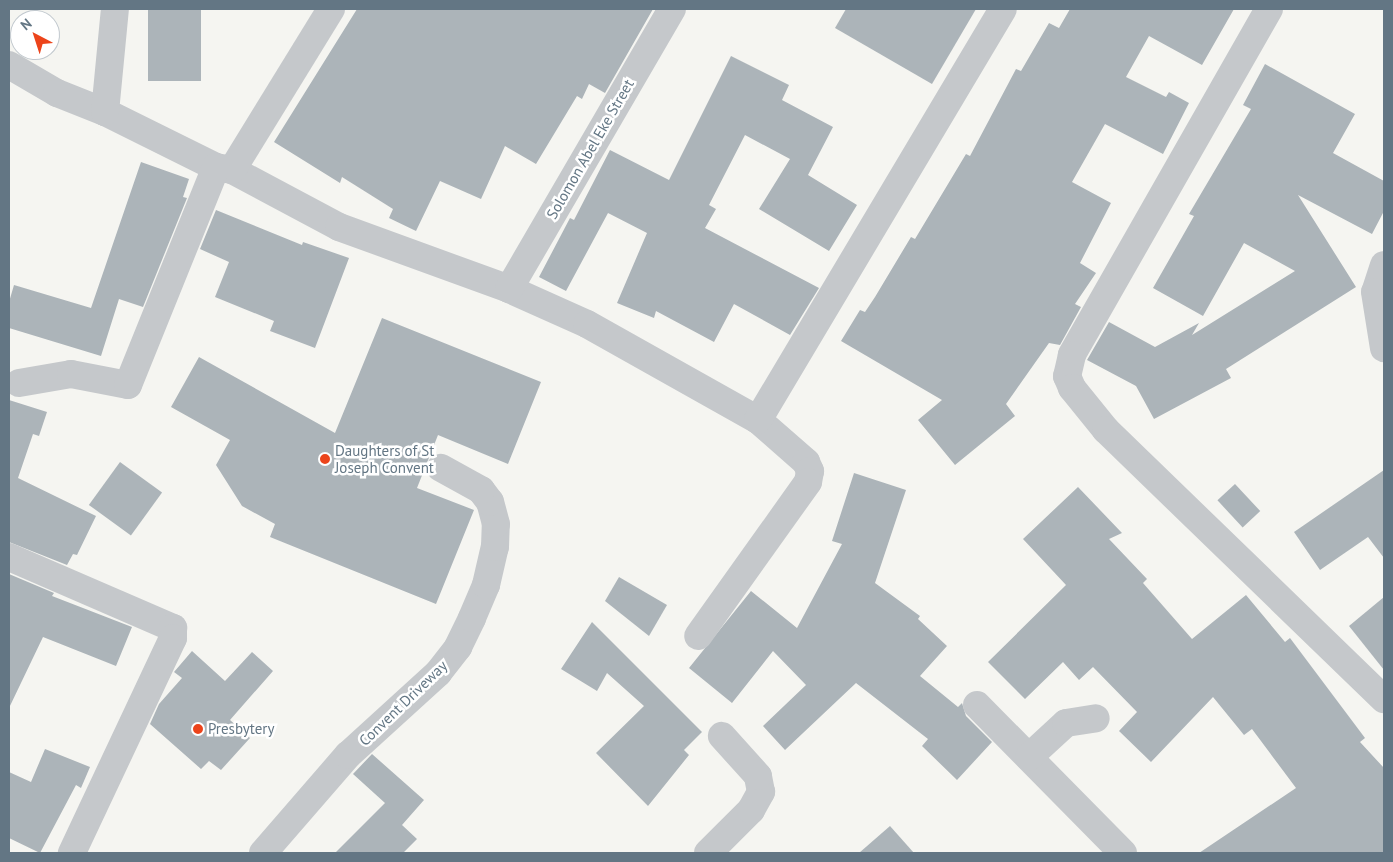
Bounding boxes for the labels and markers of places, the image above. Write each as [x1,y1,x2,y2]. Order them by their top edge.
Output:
place label: Daughters of St Joseph Convent [335,441,434,476]
marker: Daughters of St Joseph Convent [319,453,331,465]
place label: Presbytery [208,720,274,738]
marker: Presbytery [192,723,204,735]

